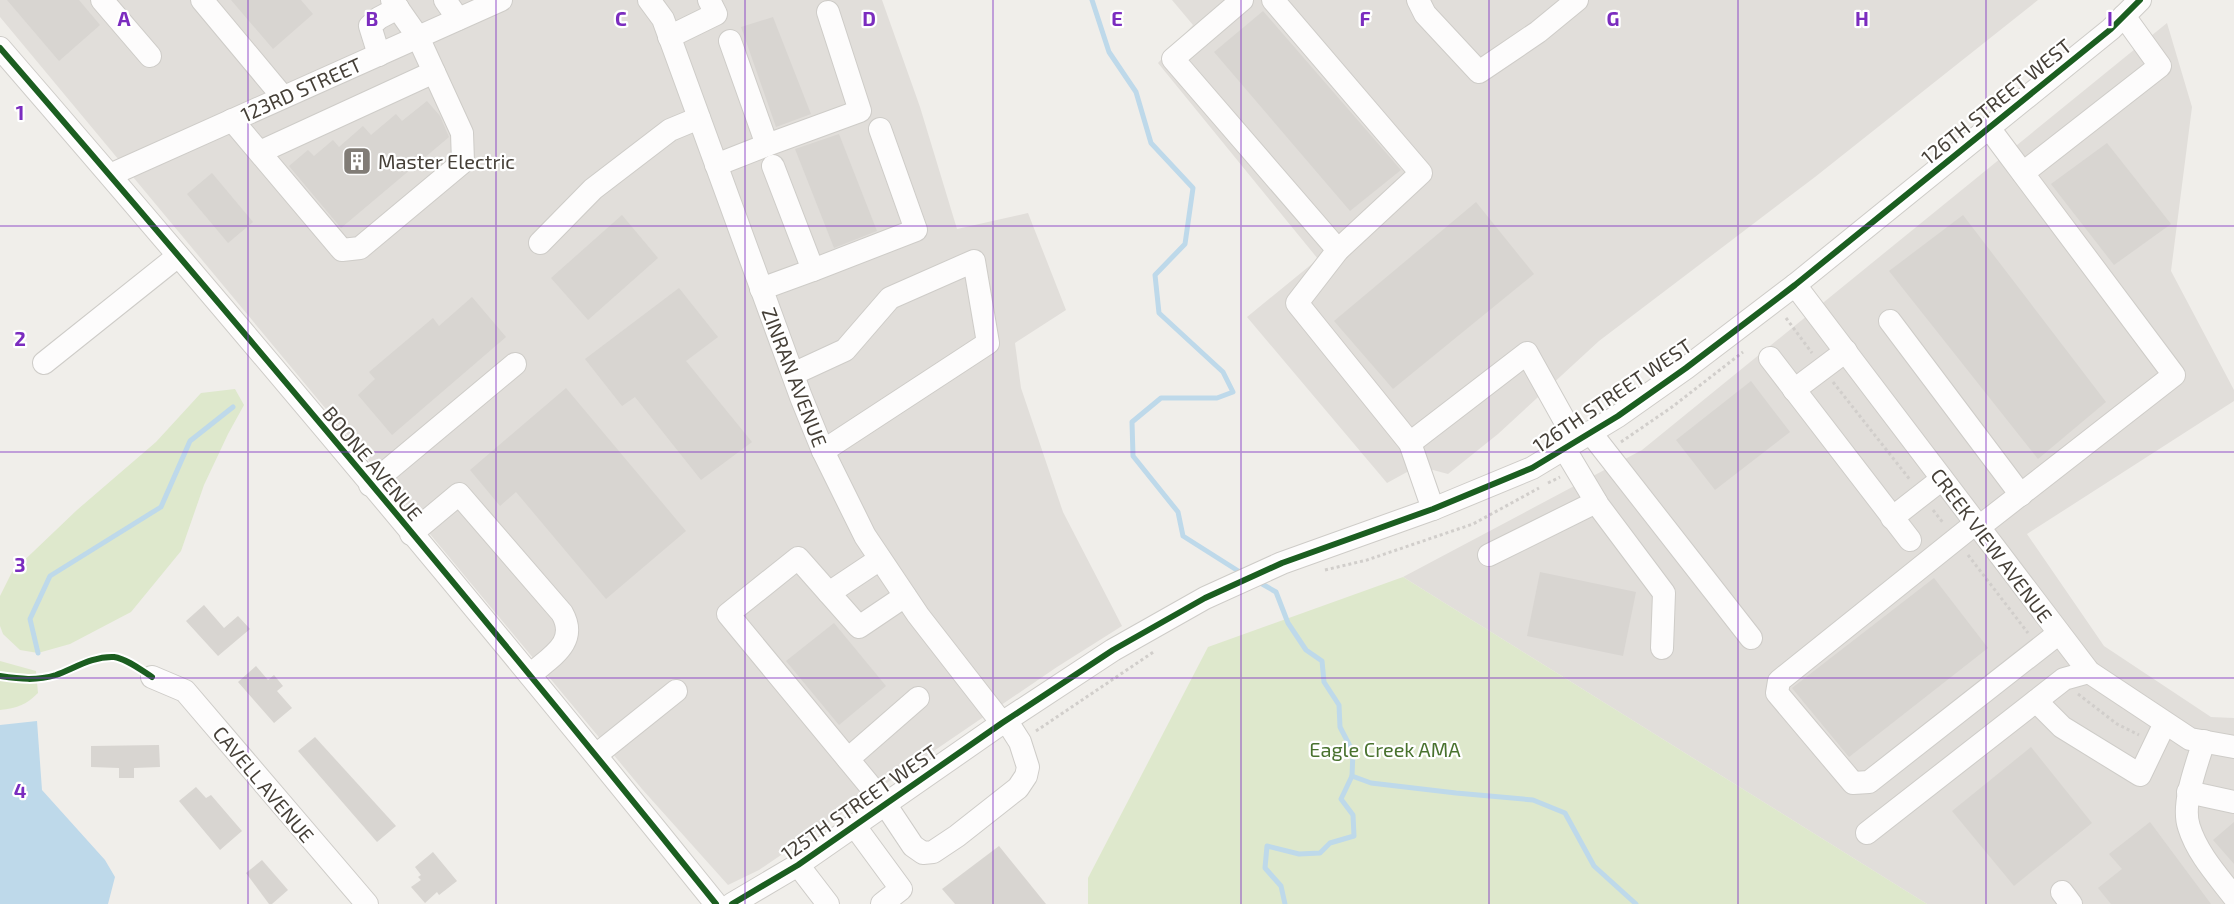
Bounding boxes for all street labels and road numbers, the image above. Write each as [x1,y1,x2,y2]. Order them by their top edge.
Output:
street label: 126TH STREET WEST [1916,33,2076,169]
street label: 123RD STREET [237,52,365,126]
street label: ZINRAN AVENUE [757,304,833,450]
street label: 126TH STREET WEST [1528,333,1696,457]
street label: BOONE AVENUE [318,401,428,525]
street label: CREEK VIEW AVENUE [1926,463,2058,627]
street label: CAVELL AVENUE [208,721,320,847]
street label: 125TH STREET WEST [776,739,942,865]

